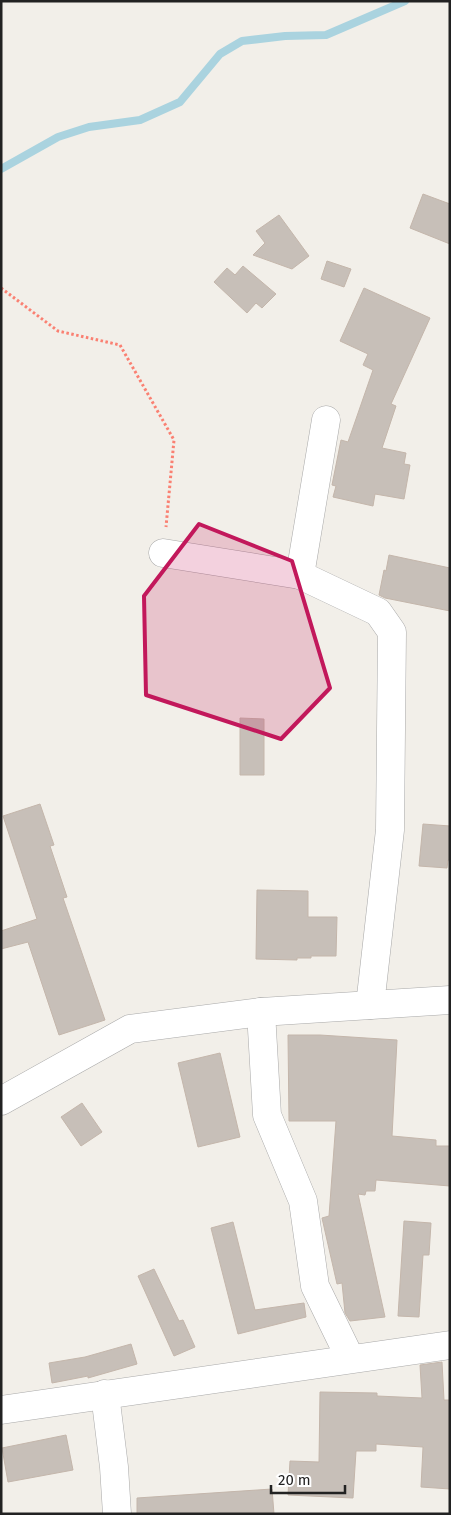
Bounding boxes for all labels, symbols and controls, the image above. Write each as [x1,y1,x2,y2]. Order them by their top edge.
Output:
scale bar [271,1462,345,1494]
text: 20 m [278,1471,311,1489]

